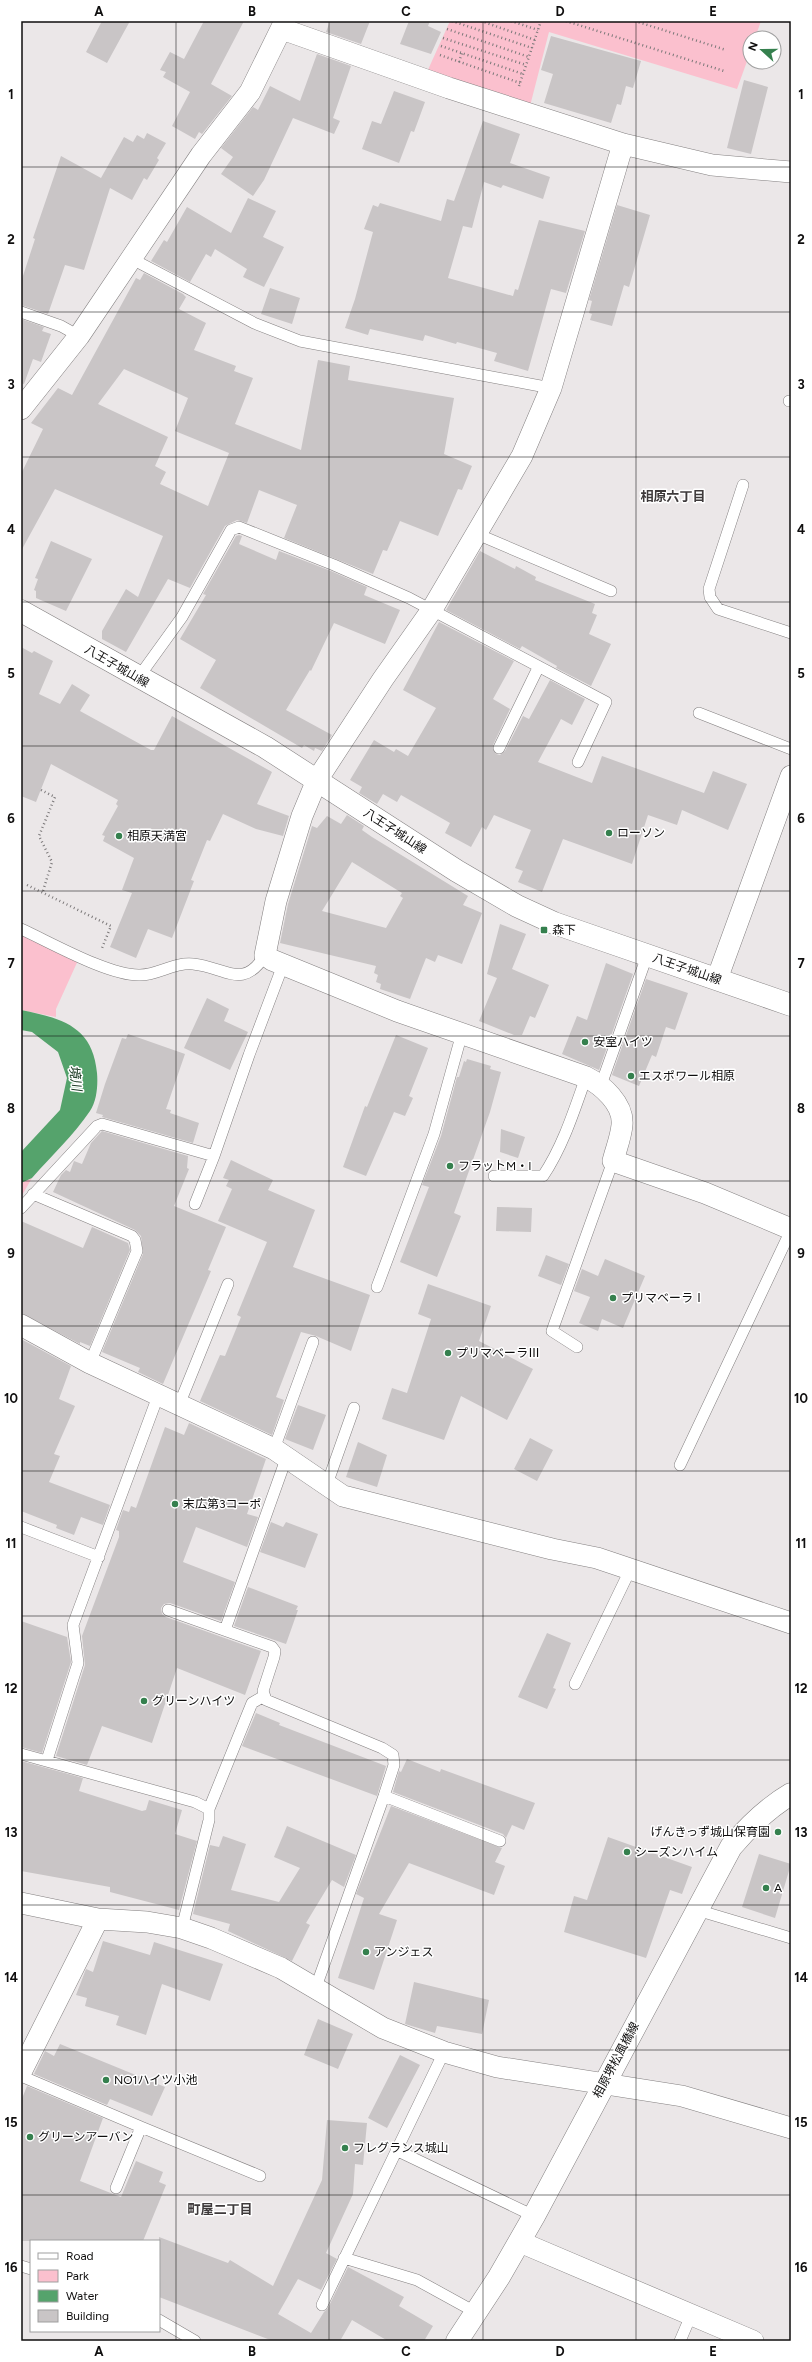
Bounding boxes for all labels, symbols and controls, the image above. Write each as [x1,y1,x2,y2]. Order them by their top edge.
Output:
text: A [94,4,104,19]
text: B [248,4,256,19]
text: C [401,4,411,19]
text: D [555,4,565,19]
text: E [709,4,717,19]
north arrow [742,30,782,70]
text: N [746,40,761,53]
text: 1 [8,87,14,102]
text: 1 [798,87,804,102]
text: 2 [7,232,15,247]
text: 2 [797,232,805,247]
text: 3 [7,377,15,392]
text: 3 [797,377,805,392]
district label: 相原六丁目 [640,489,706,504]
text: 4 [7,522,15,537]
text: 4 [797,522,805,537]
street label: 八王子城山線 [82,642,152,690]
text: 5 [7,666,15,681]
text: 5 [797,666,805,681]
street label: 八王子城山線 [361,806,429,856]
text: 6 [7,811,15,826]
text: 6 [797,811,805,826]
place label: ローソン [617,826,665,840]
marker: ローソン [604,828,614,838]
place label: 相原天満宮 [127,829,187,843]
marker: 相原天満宮 [114,831,124,841]
place label: 森下 [552,923,576,937]
marker: 森下 [539,925,549,935]
street label: 八王子城山線 [651,951,723,987]
text: 7 [7,956,15,971]
text: 7 [797,956,805,971]
place label: 安室ハイツ [593,1035,653,1049]
marker: 安室ハイツ [580,1037,590,1047]
water label: 境川 [66,1064,85,1094]
place label: エスポワール相原 [639,1069,735,1083]
marker: エスポワール相原 [626,1071,636,1081]
text: 8 [7,1101,15,1116]
text: 8 [797,1101,805,1116]
place label: フラットM・I [458,1159,531,1173]
marker: フラットM・I [445,1161,455,1171]
text: 9 [7,1246,15,1261]
text: 9 [797,1246,805,1261]
place label: プリマベーラⅠ [621,1291,705,1305]
marker: プリマベーラⅠ [608,1293,618,1303]
place label: プリマベーラⅢ [456,1346,540,1360]
marker: プリマベーラⅢ [443,1348,453,1358]
text: 10 [4,1391,18,1406]
text: 10 [794,1391,808,1406]
place label: 末広第3コーポ [183,1497,262,1511]
marker: 末広第3コーポ [170,1499,180,1509]
text: 11 [6,1536,16,1551]
text: 11 [796,1536,806,1551]
text: 12 [4,1681,18,1696]
text: 12 [794,1681,808,1696]
place label: グリーンハイツ [152,1694,235,1708]
marker: グリーンハイツ [139,1696,149,1706]
text: 13 [5,1825,17,1840]
place label: げんきっず城山保育園 [650,1825,770,1839]
text: 13 [795,1825,807,1840]
marker: げんきっず城山保育園 [773,1827,783,1837]
place label: シーズンハイム [635,1845,718,1859]
marker: シーズンハイム [622,1847,632,1857]
place label: A [774,1881,782,1895]
marker: A [761,1883,771,1893]
place label: アンジェス [374,1945,434,1959]
marker: アンジェス [361,1947,371,1957]
text: 14 [4,1970,18,1985]
text: 14 [794,1970,808,1985]
street label: 相原堺松風橋線 [590,2020,642,2100]
place label: NO1ハイツ小池 [114,2073,197,2087]
marker: NO1ハイツ小池 [101,2075,111,2085]
text: 15 [4,2115,18,2130]
text: 15 [794,2115,808,2130]
place label: グリーンアーバン [38,2130,133,2144]
marker: グリーンアーバン [25,2132,35,2142]
place label: フレグランス城山 [353,2141,449,2155]
marker: フレグランス城山 [340,2143,350,2153]
district label: 町屋二丁目 [187,2202,253,2217]
legend [30,2240,160,2332]
text: Road [66,2249,94,2263]
text: 16 [4,2260,18,2275]
text: 16 [794,2260,808,2275]
text: Park [66,2269,89,2283]
text: Water [66,2289,98,2303]
text: Building [66,2309,109,2323]
text: A [94,2344,104,2359]
text: B [248,2344,256,2359]
text: C [401,2344,411,2359]
text: D [555,2344,565,2359]
text: E [709,2344,717,2359]

